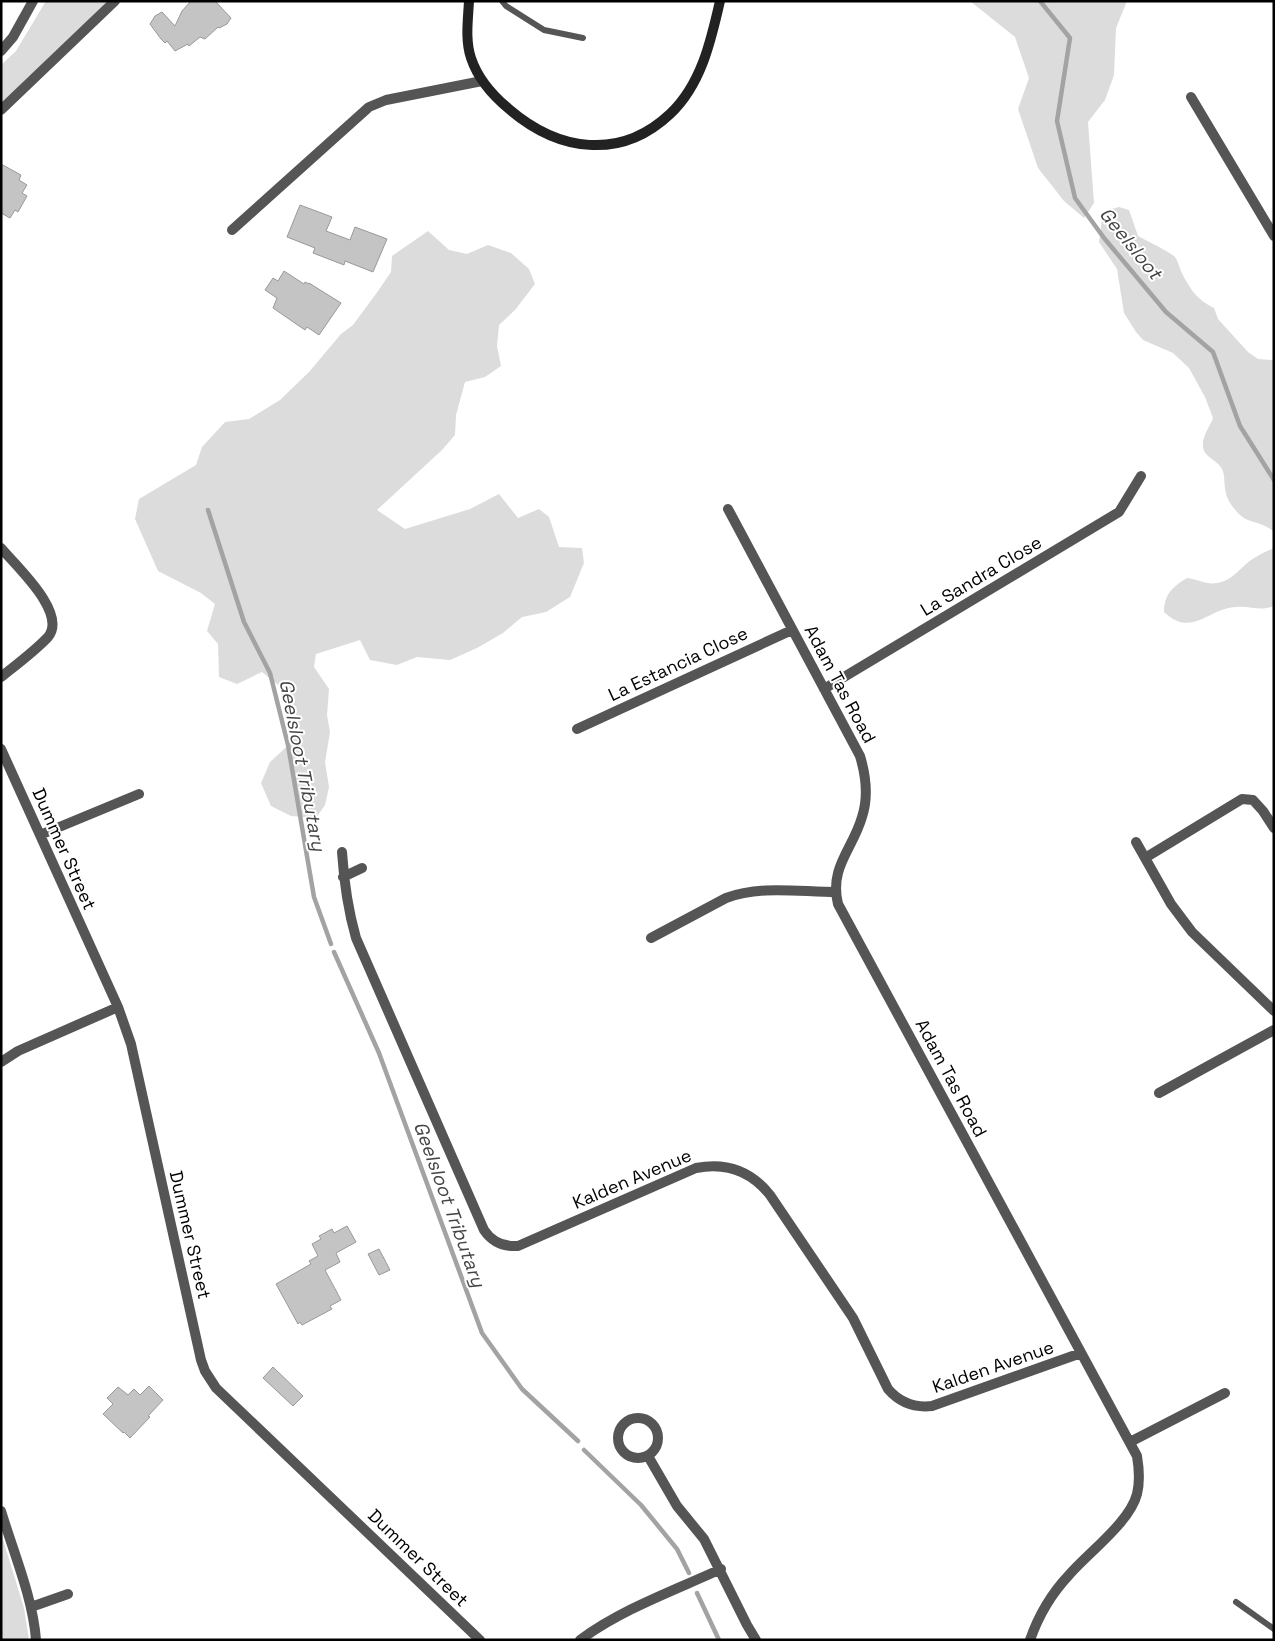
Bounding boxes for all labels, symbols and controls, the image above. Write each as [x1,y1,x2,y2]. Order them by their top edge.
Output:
water label: Geelsloot [1094,202,1169,286]
street label: La Sandra Close [916,530,1046,621]
street label: La Estancia Close [604,621,751,706]
street label: Adam Tas Road [800,621,881,747]
water label: Geelsloot Tributary [274,677,332,854]
street label: Dummer Street [27,784,102,913]
street label: Adam Tas Road [911,1015,992,1141]
water label: Geelsloot Tributary [408,1118,492,1292]
street label: Kalden Avenue [569,1143,695,1214]
street label: Dummer Street [165,1168,216,1301]
street label: Kalden Avenue [929,1335,1057,1398]
street label: Dummer Street [363,1504,473,1611]

